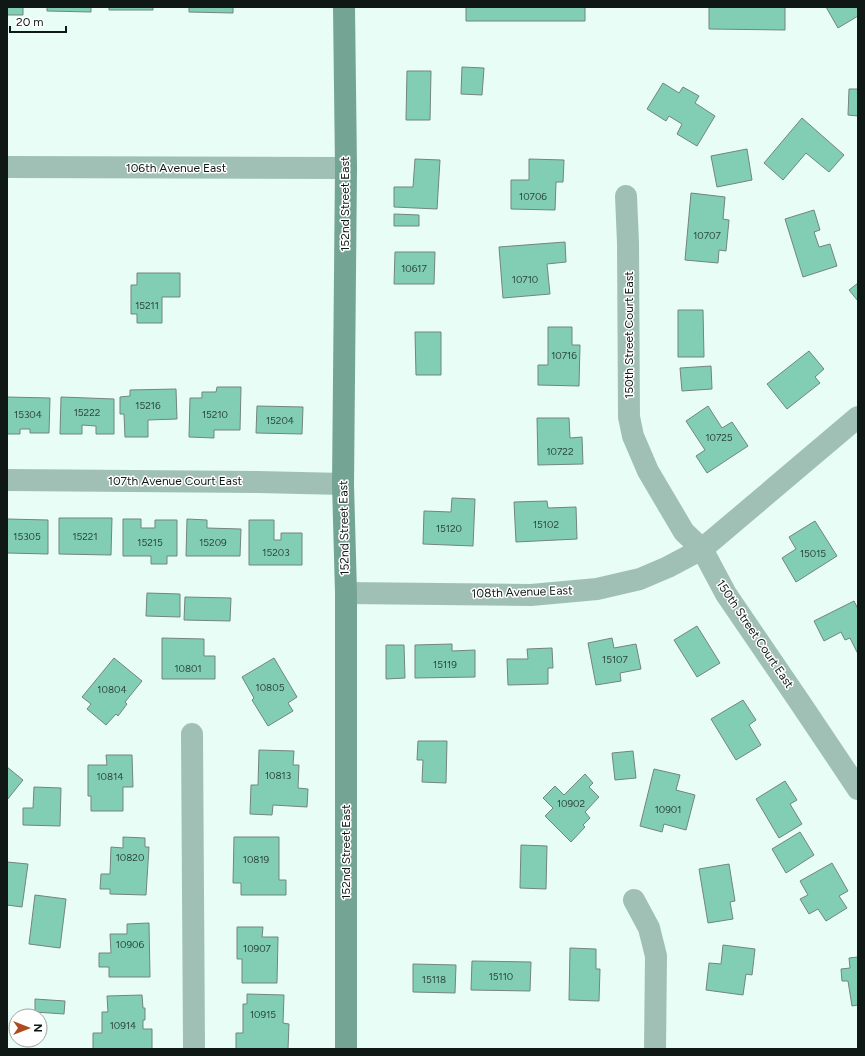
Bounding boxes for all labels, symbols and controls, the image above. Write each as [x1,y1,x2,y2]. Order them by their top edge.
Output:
scale bar [10,8,66,34]
text: 20 m [16,15,44,29]
street label: 152nd Street East [338,156,352,252]
street label: 106th Avenue East [126,161,227,175]
house number: 10706 [519,190,547,203]
house number: 10707 [693,229,721,242]
house number: 10617 [401,262,427,275]
street label: 150th Street Court East [622,271,636,399]
house number: 10710 [512,273,538,286]
house number: 15211 [135,299,159,312]
house number: 10716 [551,349,577,362]
house number: 15216 [135,399,161,412]
house number: 15222 [74,406,100,419]
house number: 15304 [14,408,42,421]
house number: 15210 [202,408,228,421]
house number: 15204 [266,414,294,427]
house number: 10725 [705,431,733,444]
house number: 10722 [546,445,574,458]
street label: 107th Avenue Court East [108,474,242,488]
street label: 152nd Street East [336,480,352,576]
house number: 15102 [533,518,559,531]
house number: 15120 [436,522,462,535]
house number: 15305 [13,530,41,543]
house number: 15221 [72,530,98,543]
house number: 15215 [137,536,163,549]
house number: 15209 [199,536,227,549]
house number: 15203 [262,546,290,559]
house number: 15015 [800,547,826,560]
street label: 150th Street Court East [714,577,797,691]
street label: 108th Avenue East [471,583,573,601]
house number: 15107 [602,653,629,666]
house number: 15119 [433,658,457,671]
house number: 10801 [174,662,202,675]
house number: 10805 [256,681,285,694]
house number: 10804 [97,683,127,696]
house number: 10813 [265,769,291,782]
house number: 10814 [96,770,124,783]
house number: 10902 [557,797,585,810]
house number: 10901 [655,803,681,816]
street label: 152nd Street East [339,804,353,900]
house number: 10820 [116,851,144,864]
house number: 10819 [243,853,270,866]
house number: 10906 [116,938,144,951]
house number: 10907 [243,942,272,955]
house number: 15110 [489,970,513,983]
house number: 15118 [422,973,446,986]
north arrow [8,1008,48,1048]
house number: 10915 [250,1008,276,1021]
house number: 10914 [110,1019,136,1032]
text: N [31,1024,44,1032]

